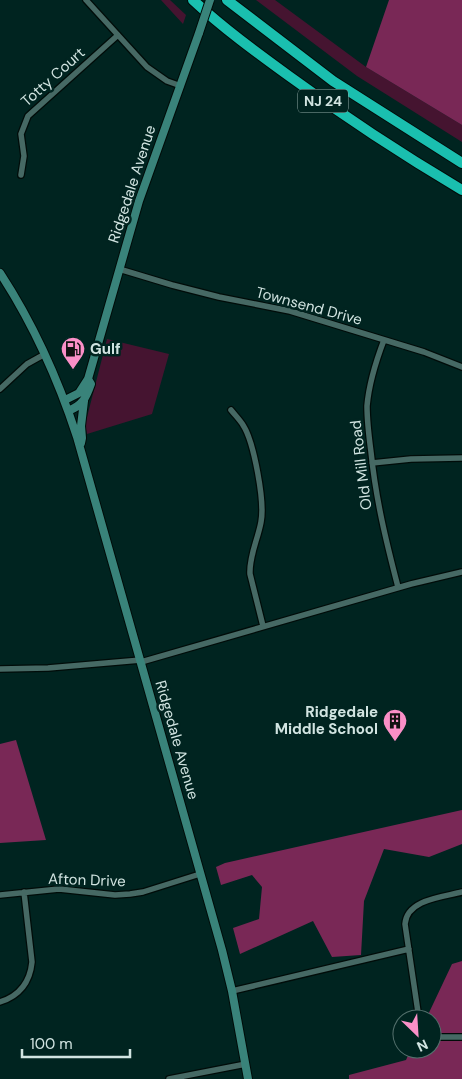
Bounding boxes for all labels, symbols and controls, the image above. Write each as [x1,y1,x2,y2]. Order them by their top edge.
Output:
street label: Totty Court [17,43,89,111]
road number: NJ 24 [298,90,348,112]
street label: Ridgedale Avenue [103,122,161,246]
street label: Townsend Drive [254,282,364,330]
fuel station icon: Gulf [60,336,86,370]
place label: Gulf [90,339,120,359]
street label: Old Mill Road [346,419,376,511]
street label: Ridgedale Avenue [150,678,204,802]
place label: Ridgedale Middle School [275,702,378,739]
building icon: Ridgedale Middle School [382,708,408,742]
street label: Afton Drive [48,869,126,891]
north arrow [392,1009,442,1059]
scale bar [22,1026,130,1058]
text: 100 m [30,1034,73,1054]
text: N [414,1035,431,1056]

